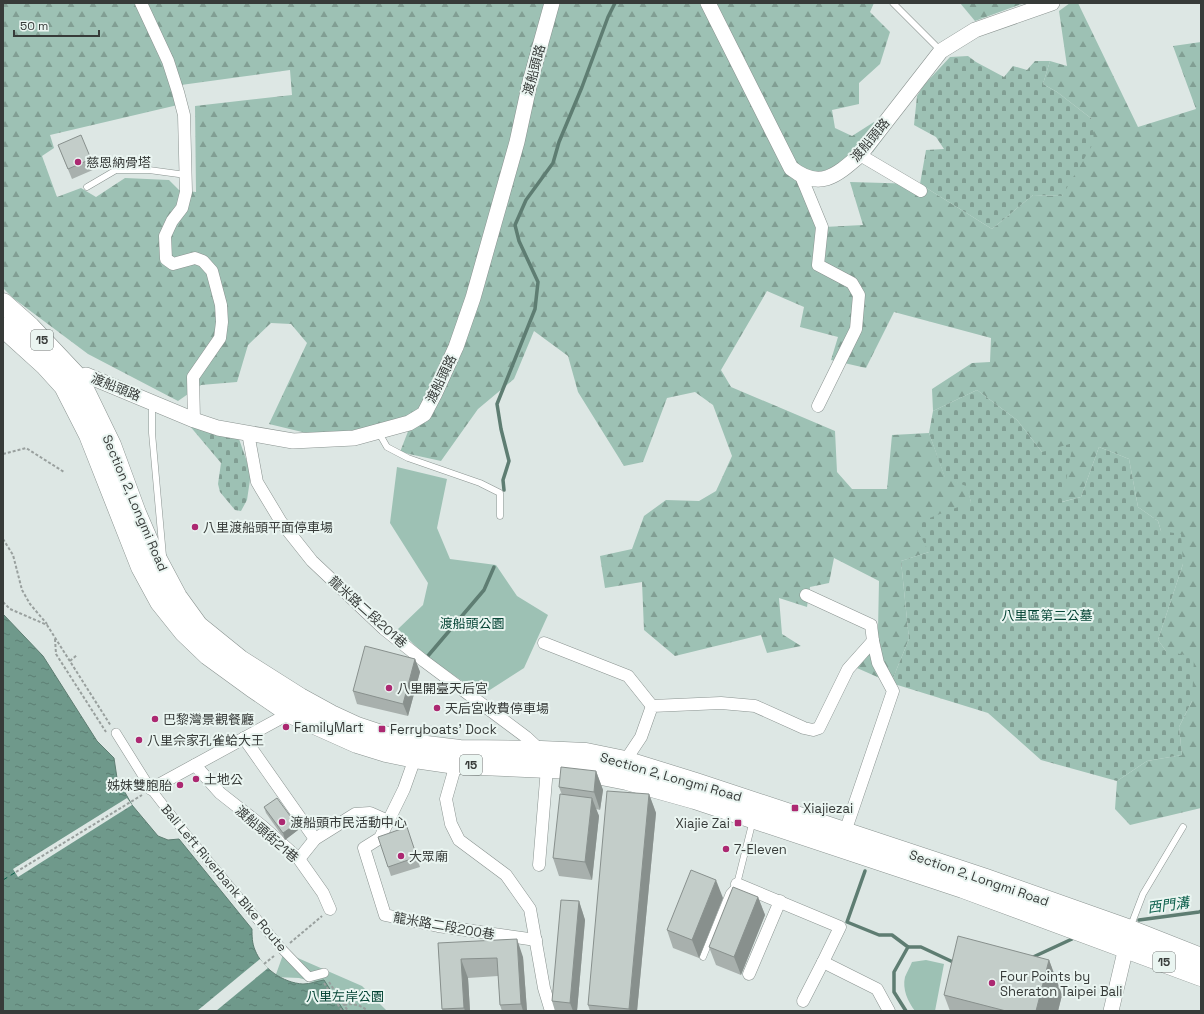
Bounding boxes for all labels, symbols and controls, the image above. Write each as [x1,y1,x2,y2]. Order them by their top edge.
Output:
scale bar [14,12,99,38]
text: 50 m [20,18,48,34]
street label: 渡船頭路 [519,43,549,97]
street label: 渡船頭路 [847,115,893,165]
place label: 慈恩納骨塔 [86,154,151,171]
marker: 慈恩納骨塔 [73,157,83,167]
road number: 15 [31,330,53,350]
street label: 渡船頭路 [422,352,460,406]
street label: 渡船頭路 [89,369,143,405]
street label: Section 2, Longmi Road [99,432,171,574]
place label: 八里渡船頭平面停車場 [203,519,333,536]
marker: 八里渡船頭平面停車場 [190,522,200,532]
street label: 龍米路二段201巷 [325,572,411,652]
park label: 八里區第二公墓 [1001,607,1093,624]
park label: 渡船頭公園 [439,615,505,632]
place label: 八里開臺天后宮 [397,680,488,697]
marker: 八里開臺天后宮 [384,683,394,693]
place label: 天后宮收費停車場 [445,700,549,717]
marker: 天后宮收費停車場 [432,703,442,713]
place label: 巴黎灣景觀餐廳 [163,711,254,728]
marker: 巴黎灣景觀餐廳 [150,714,160,724]
place label: FamilyMart [294,719,364,736]
place label: Ferryboats' Dock [390,721,497,738]
marker: FamilyMart [281,722,291,732]
marker: Ferryboats' Dock [377,724,387,734]
place label: 八里佘家孔雀蛤大王 [147,732,264,749]
marker: 八里佘家孔雀蛤大王 [134,735,144,745]
street label: Section 2, Longmi Road [598,749,744,805]
road number: 15 [460,755,482,775]
place label: 土地公 [204,771,243,788]
marker: 土地公 [191,774,201,784]
place label: 姊妹雙胞胎 [107,777,172,794]
marker: 姊妹雙胞胎 [175,780,185,790]
place label: Xiajiezai [803,800,853,817]
street label: Bali Left Riverbank Bike Route [157,801,291,955]
street label: 渡船頭街21巷 [232,802,302,866]
marker: Xiajiezai [790,803,800,813]
place label: 渡船頭市民活動中心 [290,814,407,831]
place label: Xiajie Zai [675,815,730,832]
marker: 渡船頭市民活動中心 [277,817,287,827]
marker: Xiajie Zai [733,818,743,828]
place label: 7-Eleven [734,841,787,858]
marker: 7-Eleven [721,844,731,854]
street label: Section 2, Longmi Road [907,846,1051,910]
place label: 大眾廟 [409,848,448,865]
marker: 大眾廟 [396,851,406,861]
water label: 西門溝 [1146,893,1192,917]
street label: 龍米路二段200巷 [392,909,496,943]
road number: 15 [1153,952,1175,972]
place label: Four Points by Sheraton Taipei Bali [1000,968,1122,1000]
marker: Four Points by Sheraton Taipei Bali [987,978,997,988]
park label: 八里左岸公園 [306,988,384,1005]

